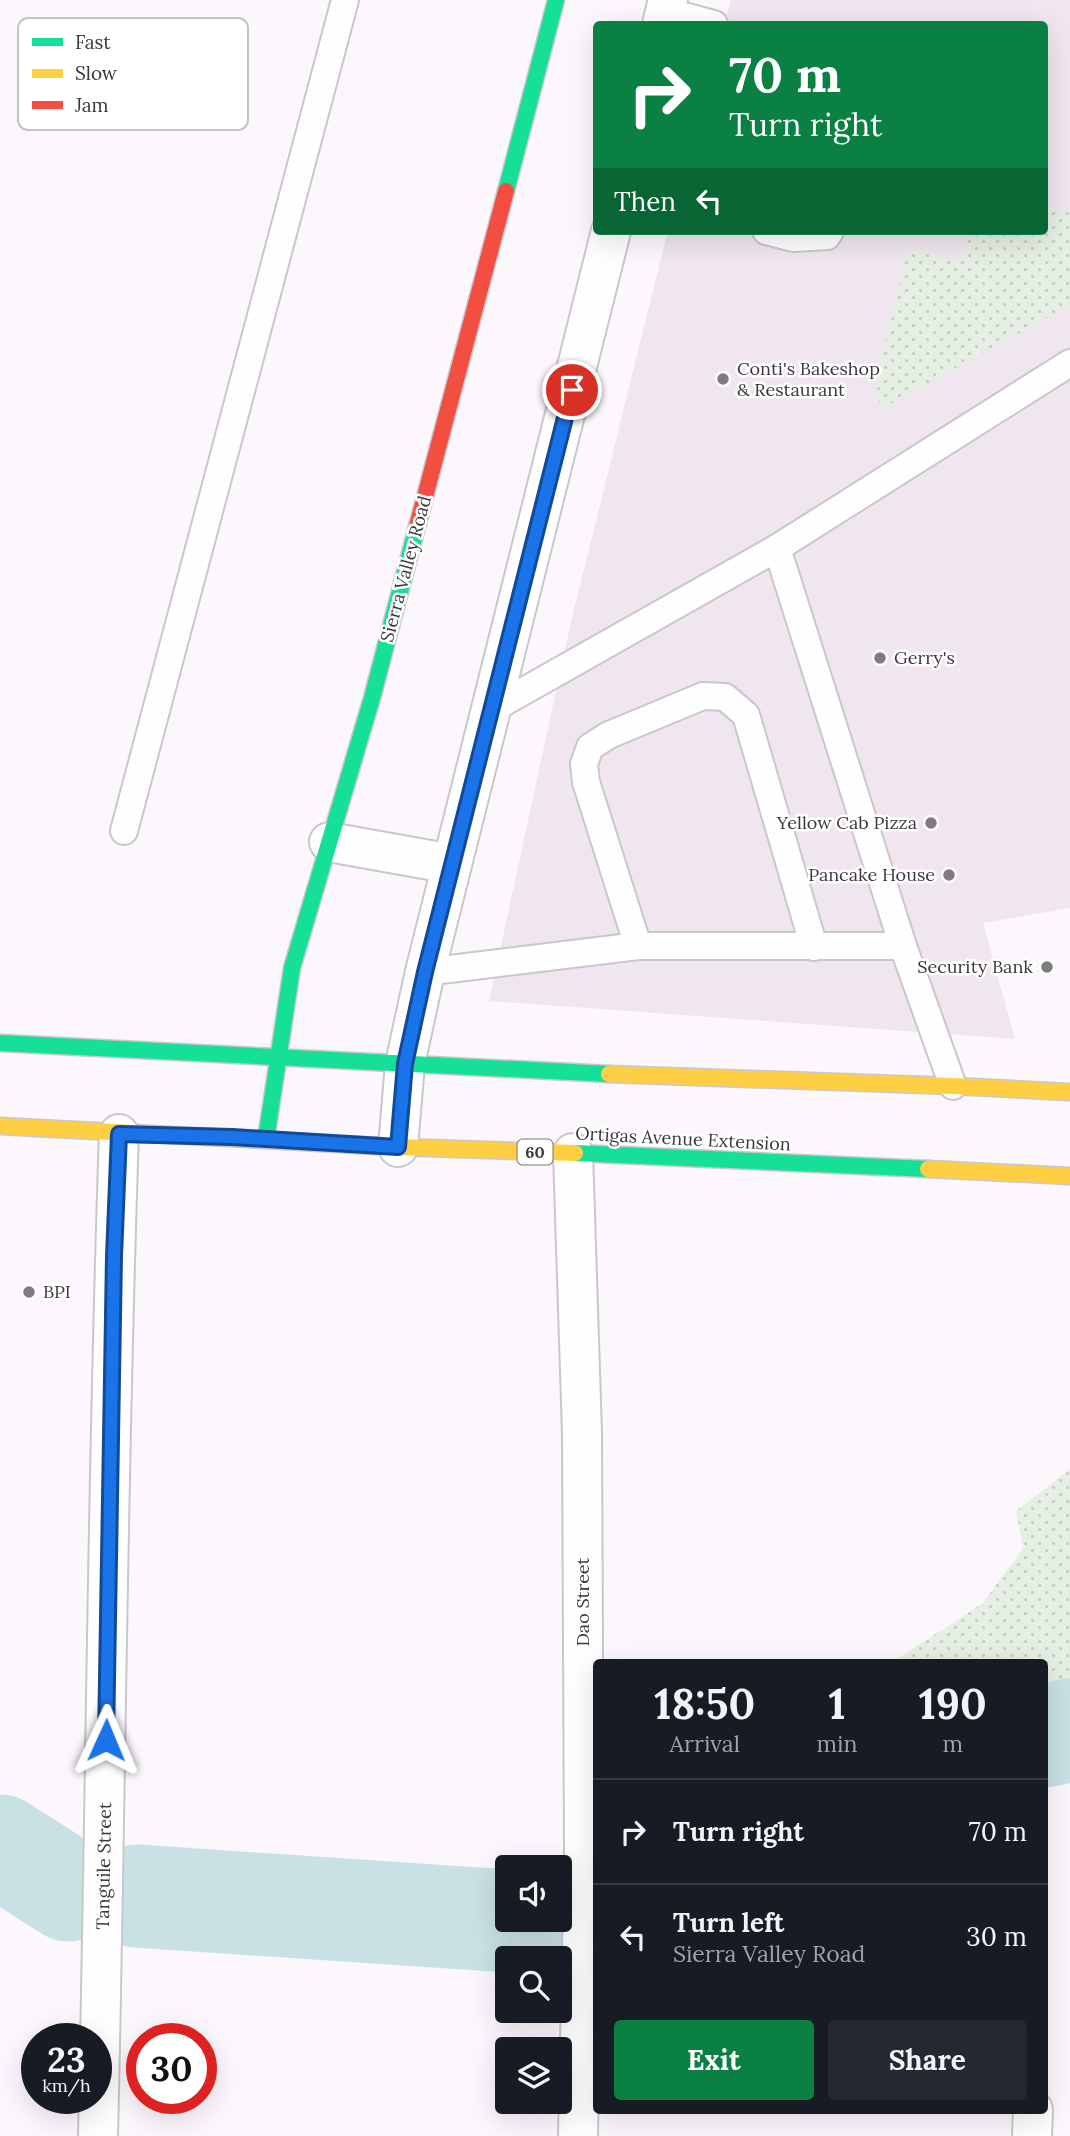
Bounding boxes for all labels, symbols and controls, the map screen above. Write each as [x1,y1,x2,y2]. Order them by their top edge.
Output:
legend [18,18,248,130]
text: Fast [75,30,111,54]
text: 70 m [729,43,841,105]
icon: right [614,49,705,140]
text: Slow [75,61,118,85]
text: Jam [74,93,109,117]
text: Turn right [729,104,882,145]
icon: left [690,182,728,220]
text: Then [614,185,676,218]
place label: Conti's Bakeshop & Restaurant [737,357,880,401]
pin [542,360,602,420]
icon: arrive [553,371,591,409]
marker: Conti's Bakeshop & Restaurant [715,371,731,387]
street label: Sierra Valley Road [375,493,436,645]
place label: Gerry's [894,646,955,669]
marker: Gerry's [872,650,888,666]
place label: Yellow Cab Pizza [776,811,917,834]
marker: Yellow Cab Pizza [923,815,939,831]
place label: Pancake House [808,863,935,886]
marker: Pancake House [941,867,957,883]
place label: Security Bank [917,955,1033,978]
marker: Security Bank [1039,959,1055,975]
street label: Ortigas Avenue Extension [575,1121,791,1156]
road number: 60 [518,1140,552,1164]
place label: BPI [43,1280,71,1303]
marker: BPI [21,1284,37,1300]
street label: Dao Street [571,1558,594,1646]
text: 18:50 [654,1677,755,1731]
text: 1 [828,1677,846,1731]
text: 190 [919,1677,987,1731]
position arrow [69,1703,143,1777]
text: Arrival [670,1729,740,1758]
text: min [817,1729,858,1758]
text: m [942,1729,963,1758]
street label: Tanguile Street [91,1802,116,1930]
icon: right [614,1813,652,1851]
text: Turn right [673,1815,804,1848]
text: 70 m [969,1815,1027,1848]
map controls [495,1855,572,2114]
button: sound [495,1855,572,1932]
text: Turn left [673,1906,784,1939]
icon: left [614,1918,652,1956]
text: 30 m [966,1920,1027,1953]
text: Sierra Valley Road [673,1939,865,1968]
button: search [495,1946,572,2023]
button: Exit [614,2020,814,2100]
button: Share [828,2020,1027,2100]
speed limit sign: 30 [126,2023,217,2114]
text: 23 [47,2037,86,2082]
button: layers [495,2037,572,2114]
text: km/h [42,2074,91,2097]

